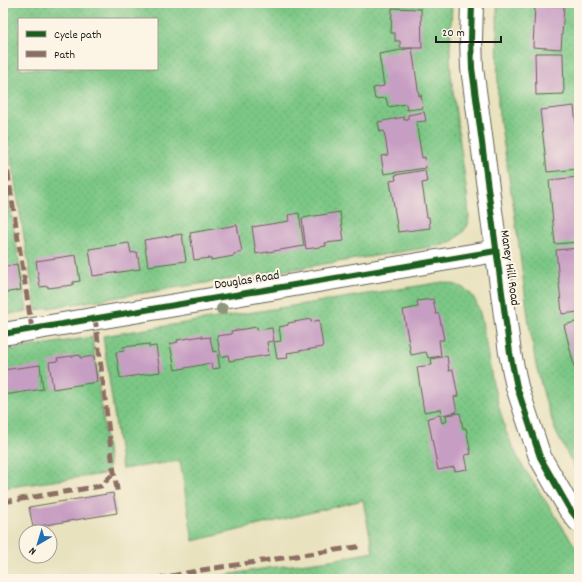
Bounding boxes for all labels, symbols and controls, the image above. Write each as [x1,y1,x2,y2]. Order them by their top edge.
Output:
legend [18,18,158,70]
scale bar [436,18,501,44]
text: 20 m [442,25,465,42]
text: Cycle path [54,27,102,44]
text: Path [54,47,75,64]
street label: Maney Hill Road [494,229,524,307]
street label: Douglas Road [213,266,281,296]
north arrow [18,524,58,564]
text: N [26,542,40,558]

